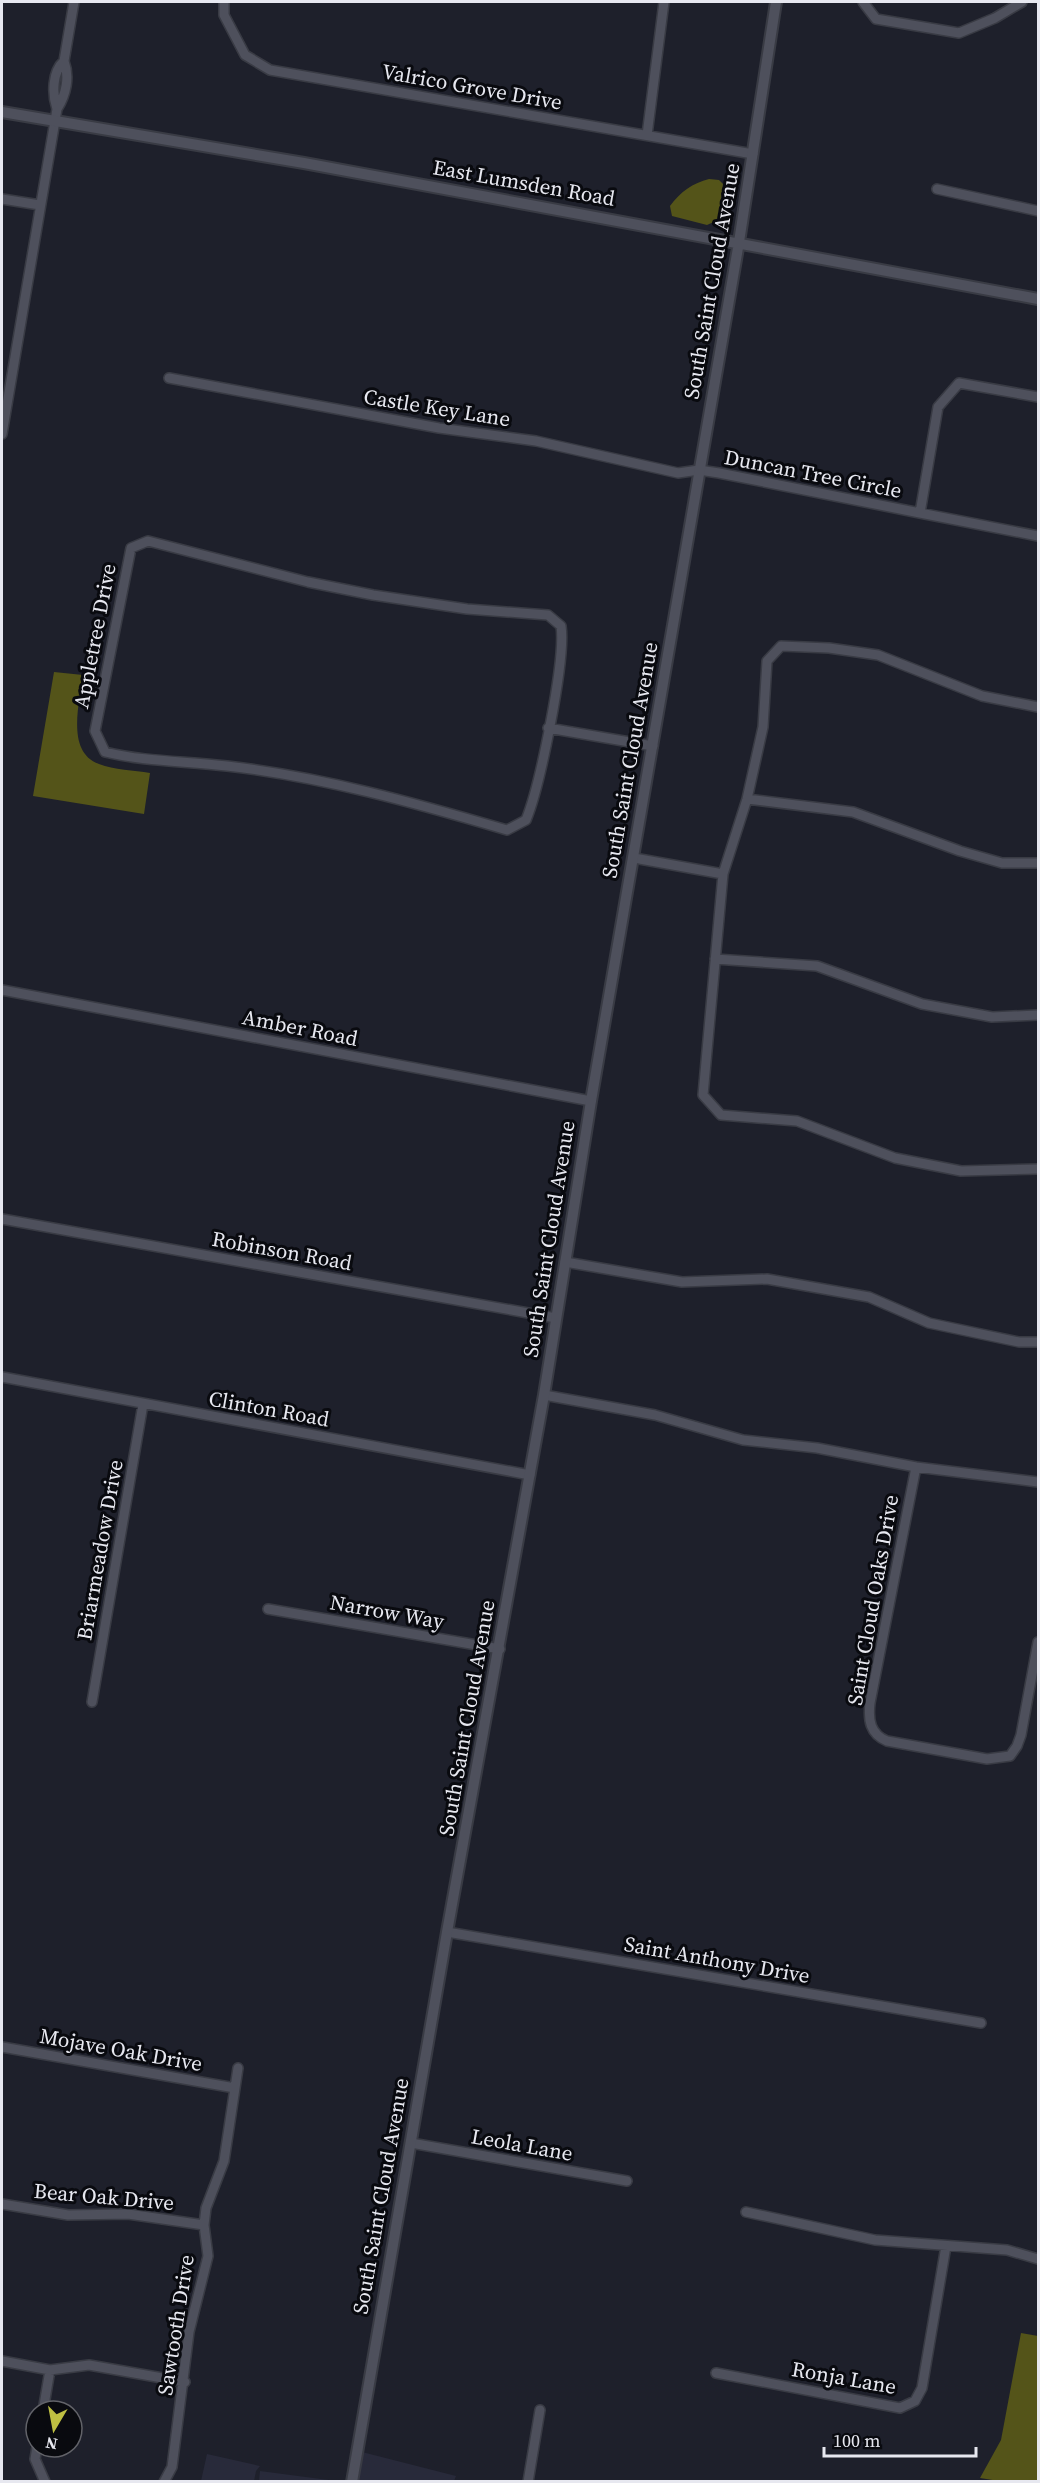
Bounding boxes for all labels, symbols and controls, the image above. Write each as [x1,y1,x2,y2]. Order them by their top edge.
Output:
street label: Valrico Grove Drive [380,56,564,117]
street label: East Lumsden Road [431,152,617,213]
street label: South Saint Cloud Avenue [676,161,747,401]
street label: Castle Key Lane [362,382,512,433]
street label: Duncan Tree Circle [722,442,904,505]
street label: Appletree Drive [66,561,123,711]
street label: South Saint Cloud Avenue [594,640,665,880]
street label: Amber Road [240,1002,360,1053]
street label: South Saint Cloud Avenue [515,1118,582,1359]
street label: Robinson Road [210,1224,354,1277]
street label: Clinton Road [207,1384,332,1433]
street label: Briarmeadow Drive [69,1457,130,1643]
street label: Saint Cloud Oaks Drive [840,1492,905,1707]
street label: Narrow Way [328,1587,447,1636]
street label: South Saint Cloud Avenue [431,1598,502,1838]
street label: Saint Anthony Drive [622,1929,812,1990]
street label: Mojave Oak Drive [38,2021,205,2078]
street label: South Saint Cloud Avenue [345,2076,416,2316]
street label: Leola Lane [469,2121,575,2168]
street label: Bear Oak Drive [33,2176,175,2217]
street label: Sawtooth Drive [150,2253,201,2397]
street label: Ronja Lane [790,2354,899,2401]
north arrow [24,2399,84,2459]
scale bar [824,2420,976,2458]
text: 100 m [833,2428,880,2453]
text: N [43,2432,59,2456]

